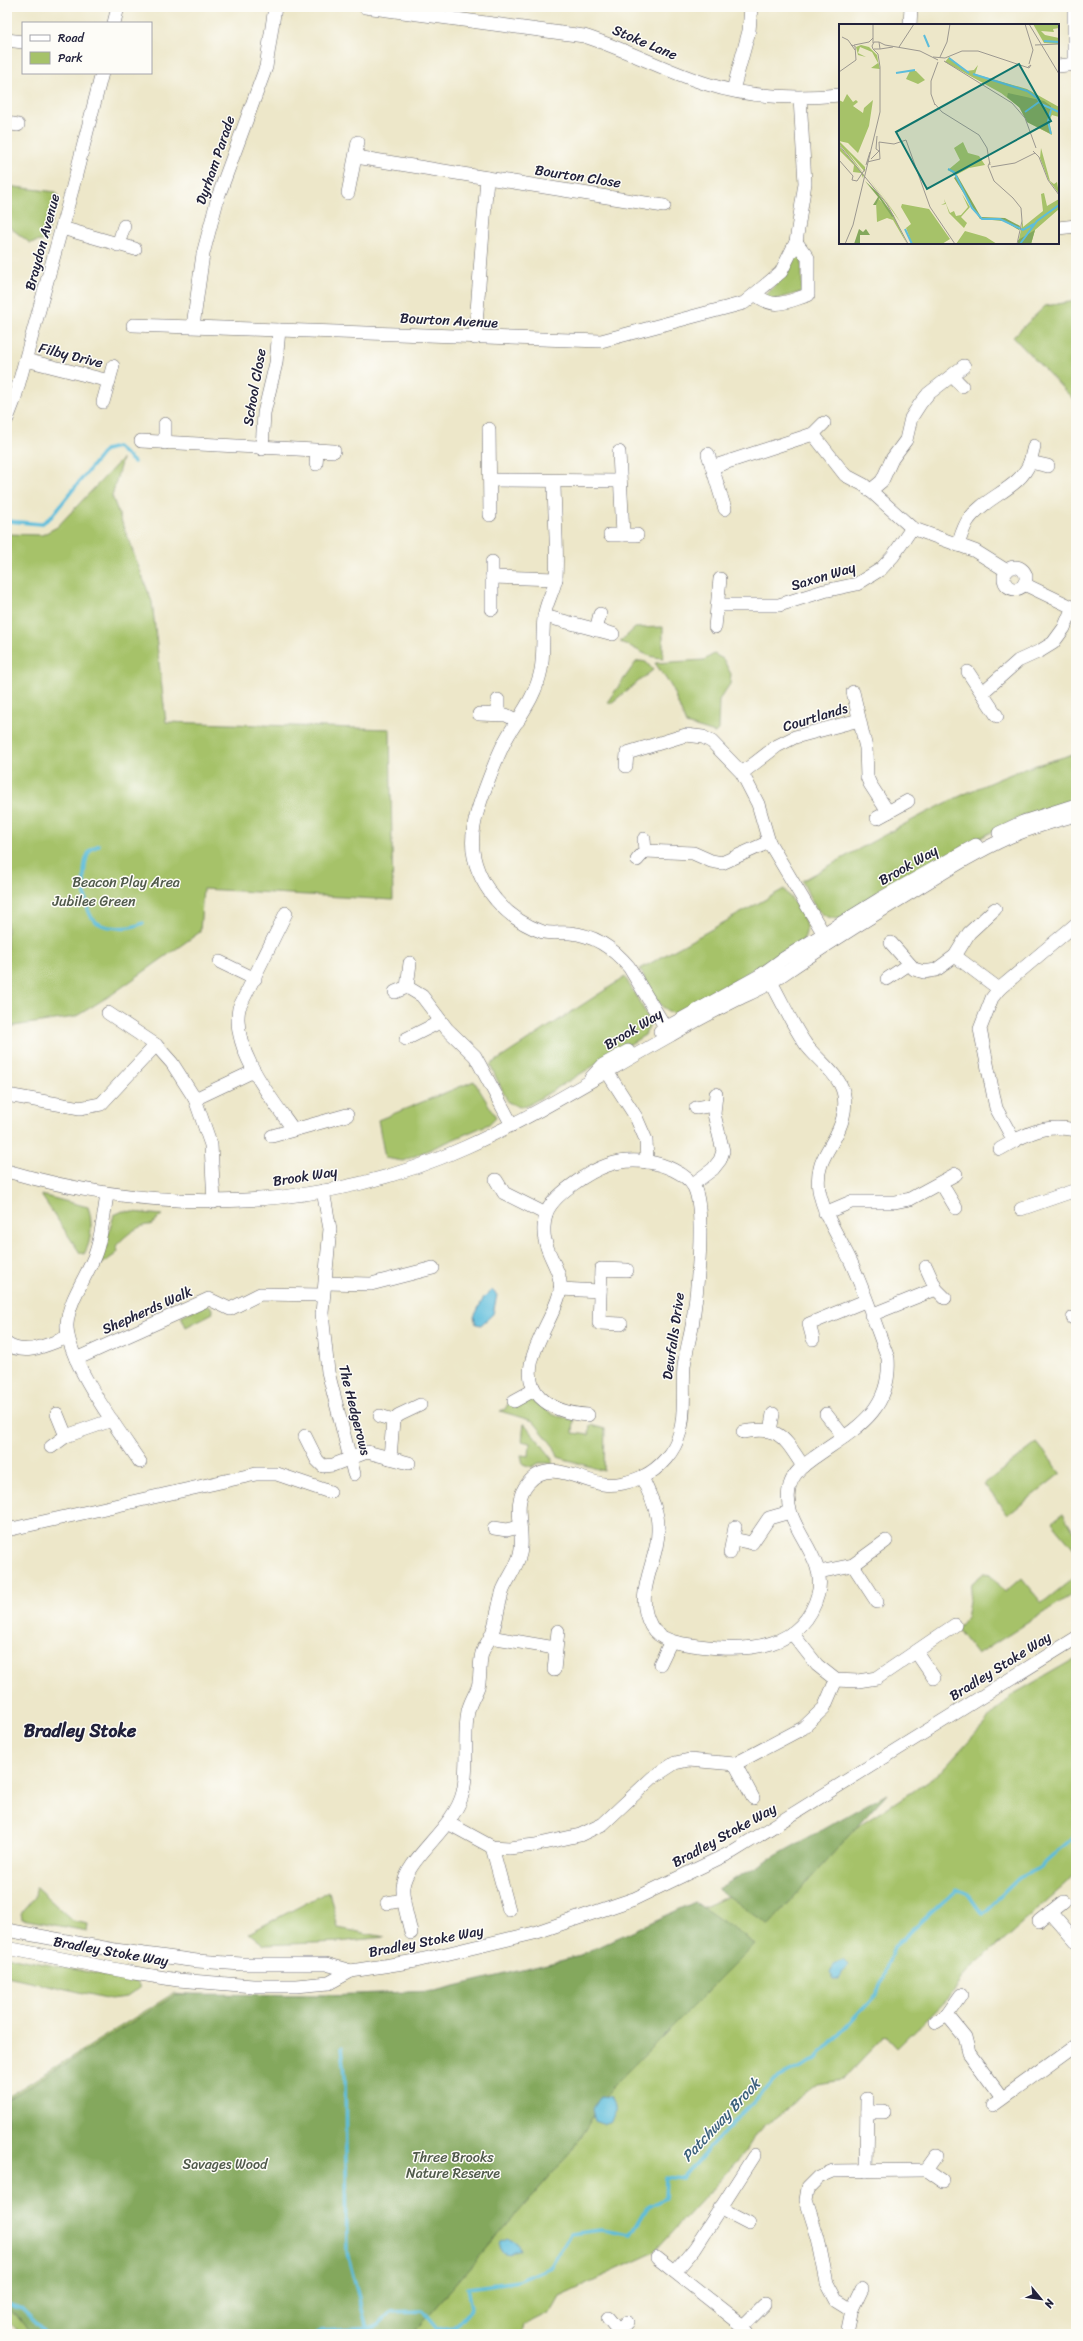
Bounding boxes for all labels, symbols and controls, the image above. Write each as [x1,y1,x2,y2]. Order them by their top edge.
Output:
street label: Stoke Lane [608,18,681,67]
legend [22,22,152,74]
inset map [839,24,1059,244]
text: Road [58,27,85,49]
text: Park [58,47,83,69]
street label: Dyrham Parade [189,112,242,208]
street label: Bourton Close [533,157,623,196]
street label: Braydon Avenue [18,191,67,293]
street label: Bourton Avenue [399,305,499,336]
street label: Filby Drive [36,335,106,376]
street label: School Close [235,346,274,428]
street label: Saxon Way [788,555,859,598]
street label: Courtlands [780,696,851,739]
street label: Brook Way [874,838,943,893]
park label: Beacon Play Area [72,870,180,895]
park label: Jubilee Green [51,889,136,914]
street label: Brook Way [599,1002,668,1057]
street label: Brook Way [271,1159,340,1194]
street label: Shepherds Walk [98,1279,197,1342]
street label: Dewfalls Drive [655,1291,692,1381]
street label: The Hedgerows [331,1362,378,1458]
street label: Bradley Stoke Way [944,1625,1057,1708]
district label: Bradley Stoke [24,1715,137,1747]
street label: Bradley Stoke Way [667,1796,782,1875]
street label: Bradley Stoke Way [367,1918,486,1965]
street label: Bradley Stoke Way [51,1929,171,1974]
water label: Patchway Brook [675,2071,768,2168]
park label: Three Brooks Nature Reserve [406,2145,500,2186]
park label: Savages Wood [183,2152,269,2177]
north arrow [1021,2279,1061,2319]
text: N [1039,2295,1060,2312]

